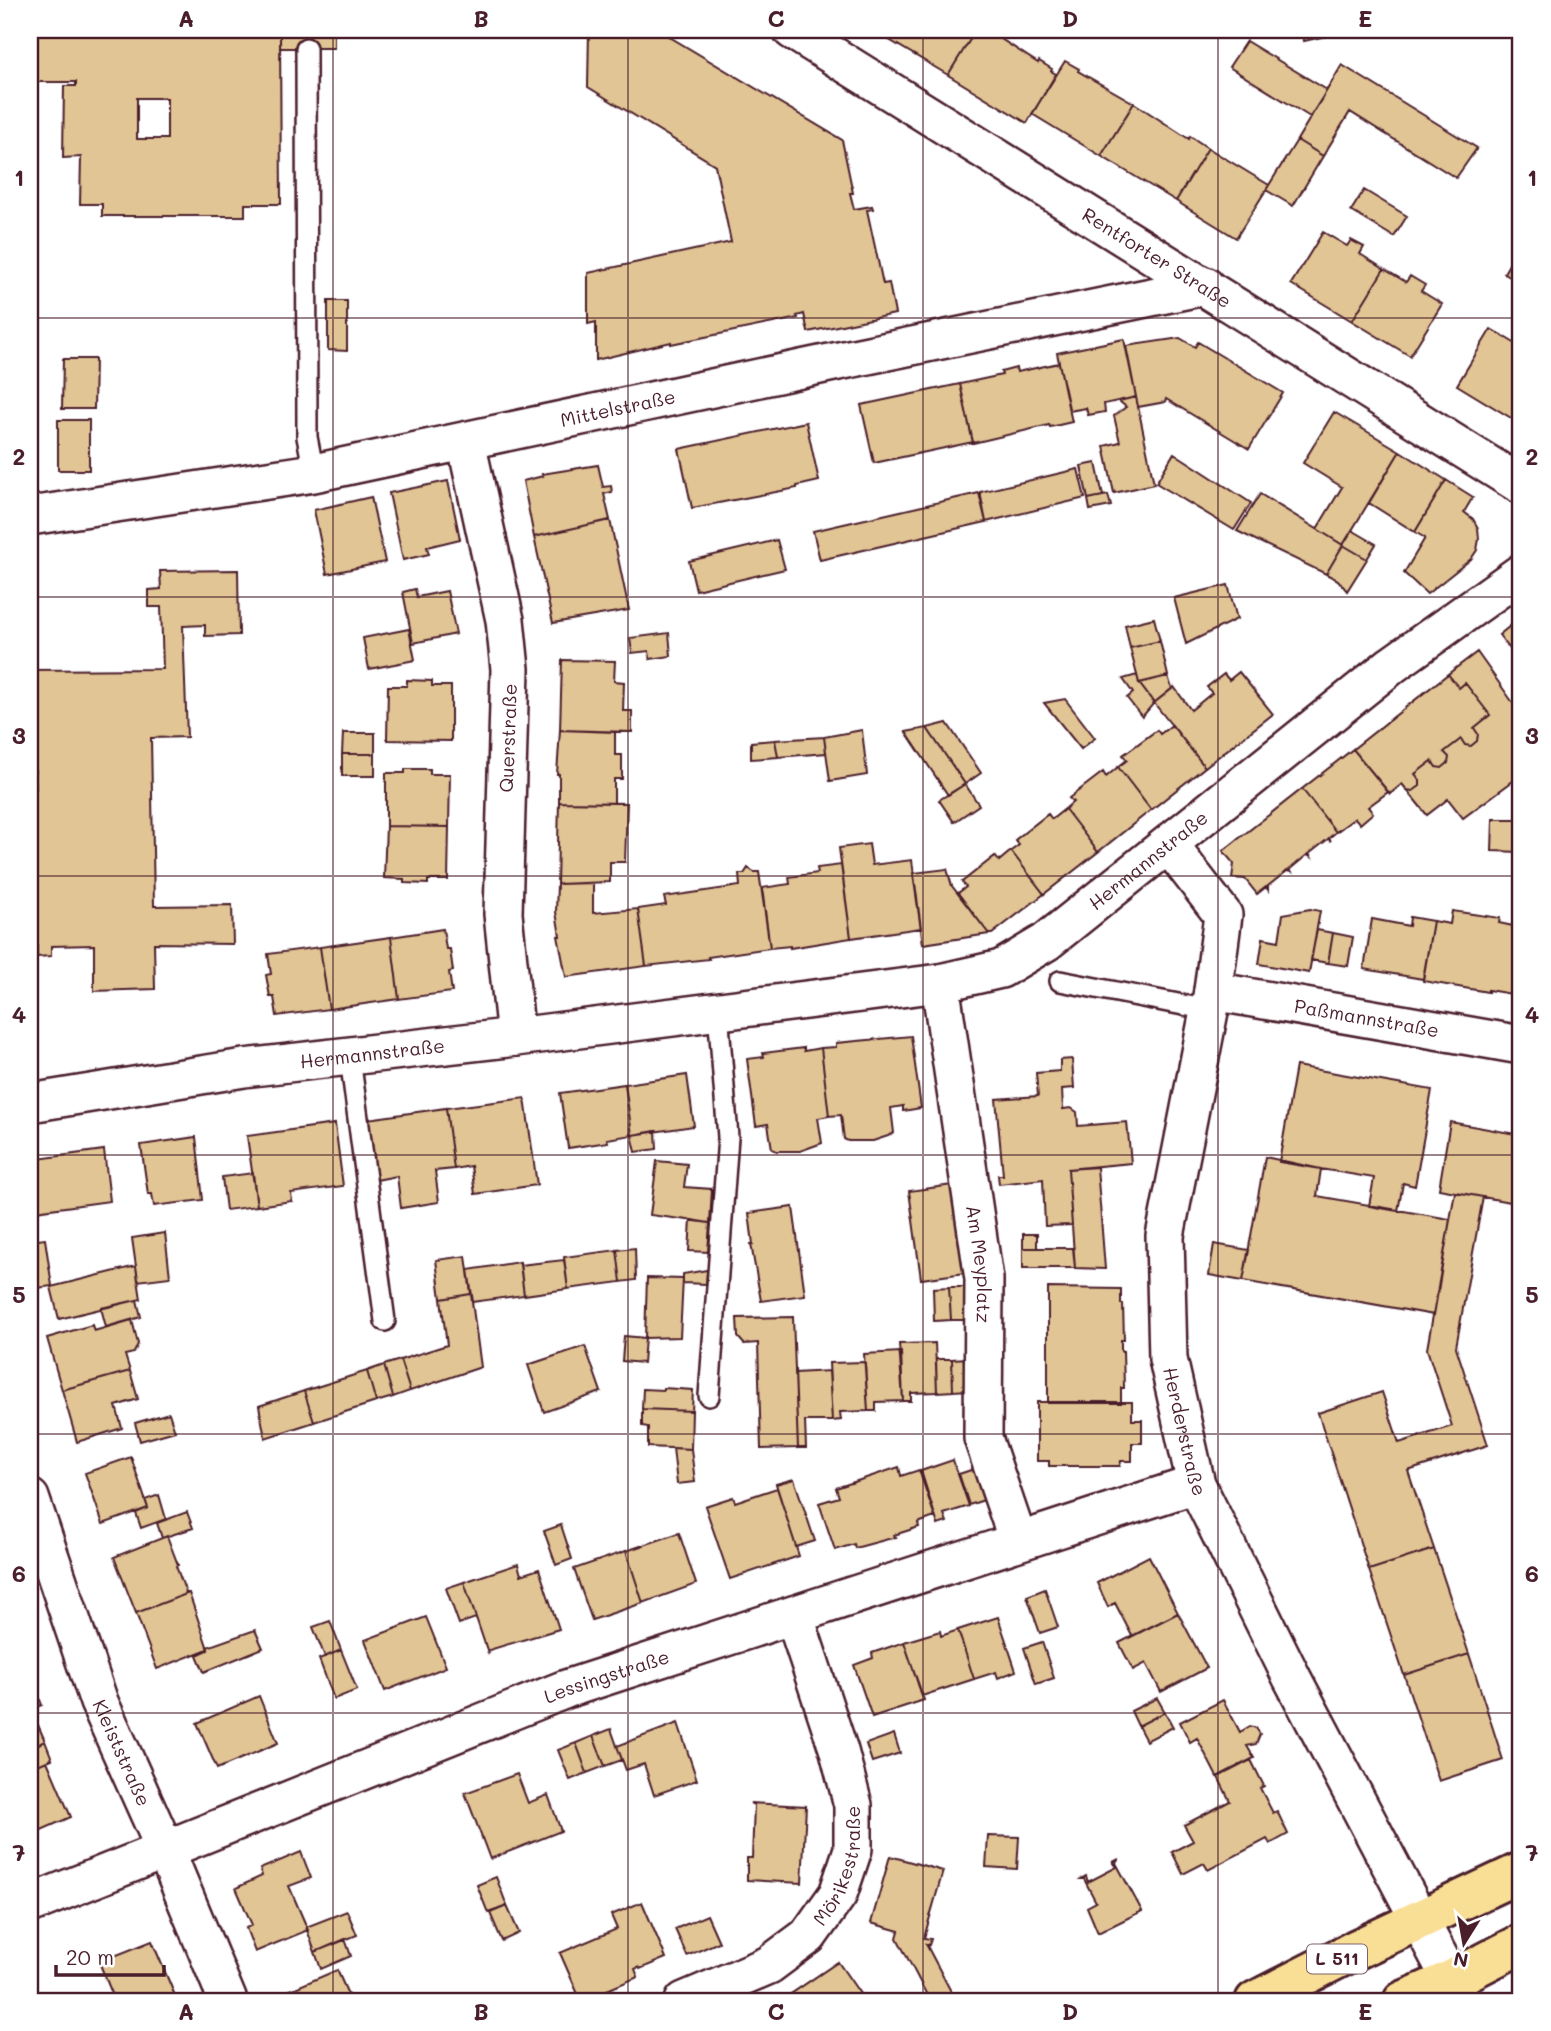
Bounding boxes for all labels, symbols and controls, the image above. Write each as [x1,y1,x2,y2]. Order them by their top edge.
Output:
text: A [178,3,194,33]
text: B [473,3,489,33]
text: C [767,3,785,33]
text: D [1062,3,1078,33]
text: E [1358,3,1372,33]
text: 1 [14,162,24,192]
text: 1 [1527,162,1537,192]
street label: Rentforter Straße [1078,201,1236,313]
street label: Mittelstraße [558,383,678,432]
text: 2 [13,441,25,471]
text: 2 [1526,441,1538,471]
street label: Querstraße [493,683,522,793]
text: 3 [12,720,26,750]
text: 3 [1525,720,1539,750]
street label: Hermannstraße [1083,804,1213,915]
street label: Paßmannstraße [1292,992,1441,1042]
text: 4 [12,999,26,1029]
text: 4 [1525,999,1539,1029]
street label: Hermannstraße [298,1032,446,1074]
street label: Am Meyplatz [961,1203,997,1323]
text: 5 [12,1279,26,1309]
text: 5 [1525,1279,1539,1309]
street label: Herderstraße [1158,1365,1213,1500]
text: 6 [12,1558,26,1588]
text: 6 [1525,1558,1539,1588]
street label: Lessingstraße [540,1643,672,1709]
street label: Kleiststraße [87,1695,157,1810]
street label: Mörikestraße [807,1806,865,1930]
text: 7 [13,1837,26,1867]
text: 7 [1526,1837,1539,1867]
north arrow [1428,1909,1498,1979]
scale bar [56,1933,164,1977]
text: 20 m [66,1943,114,1970]
road number: L 511 [1307,1944,1367,1973]
text: N [1451,1947,1470,1974]
text: A [178,1996,194,2026]
text: B [473,1996,489,2026]
text: C [767,1996,785,2026]
text: D [1062,1996,1078,2026]
text: E [1358,1996,1372,2026]

